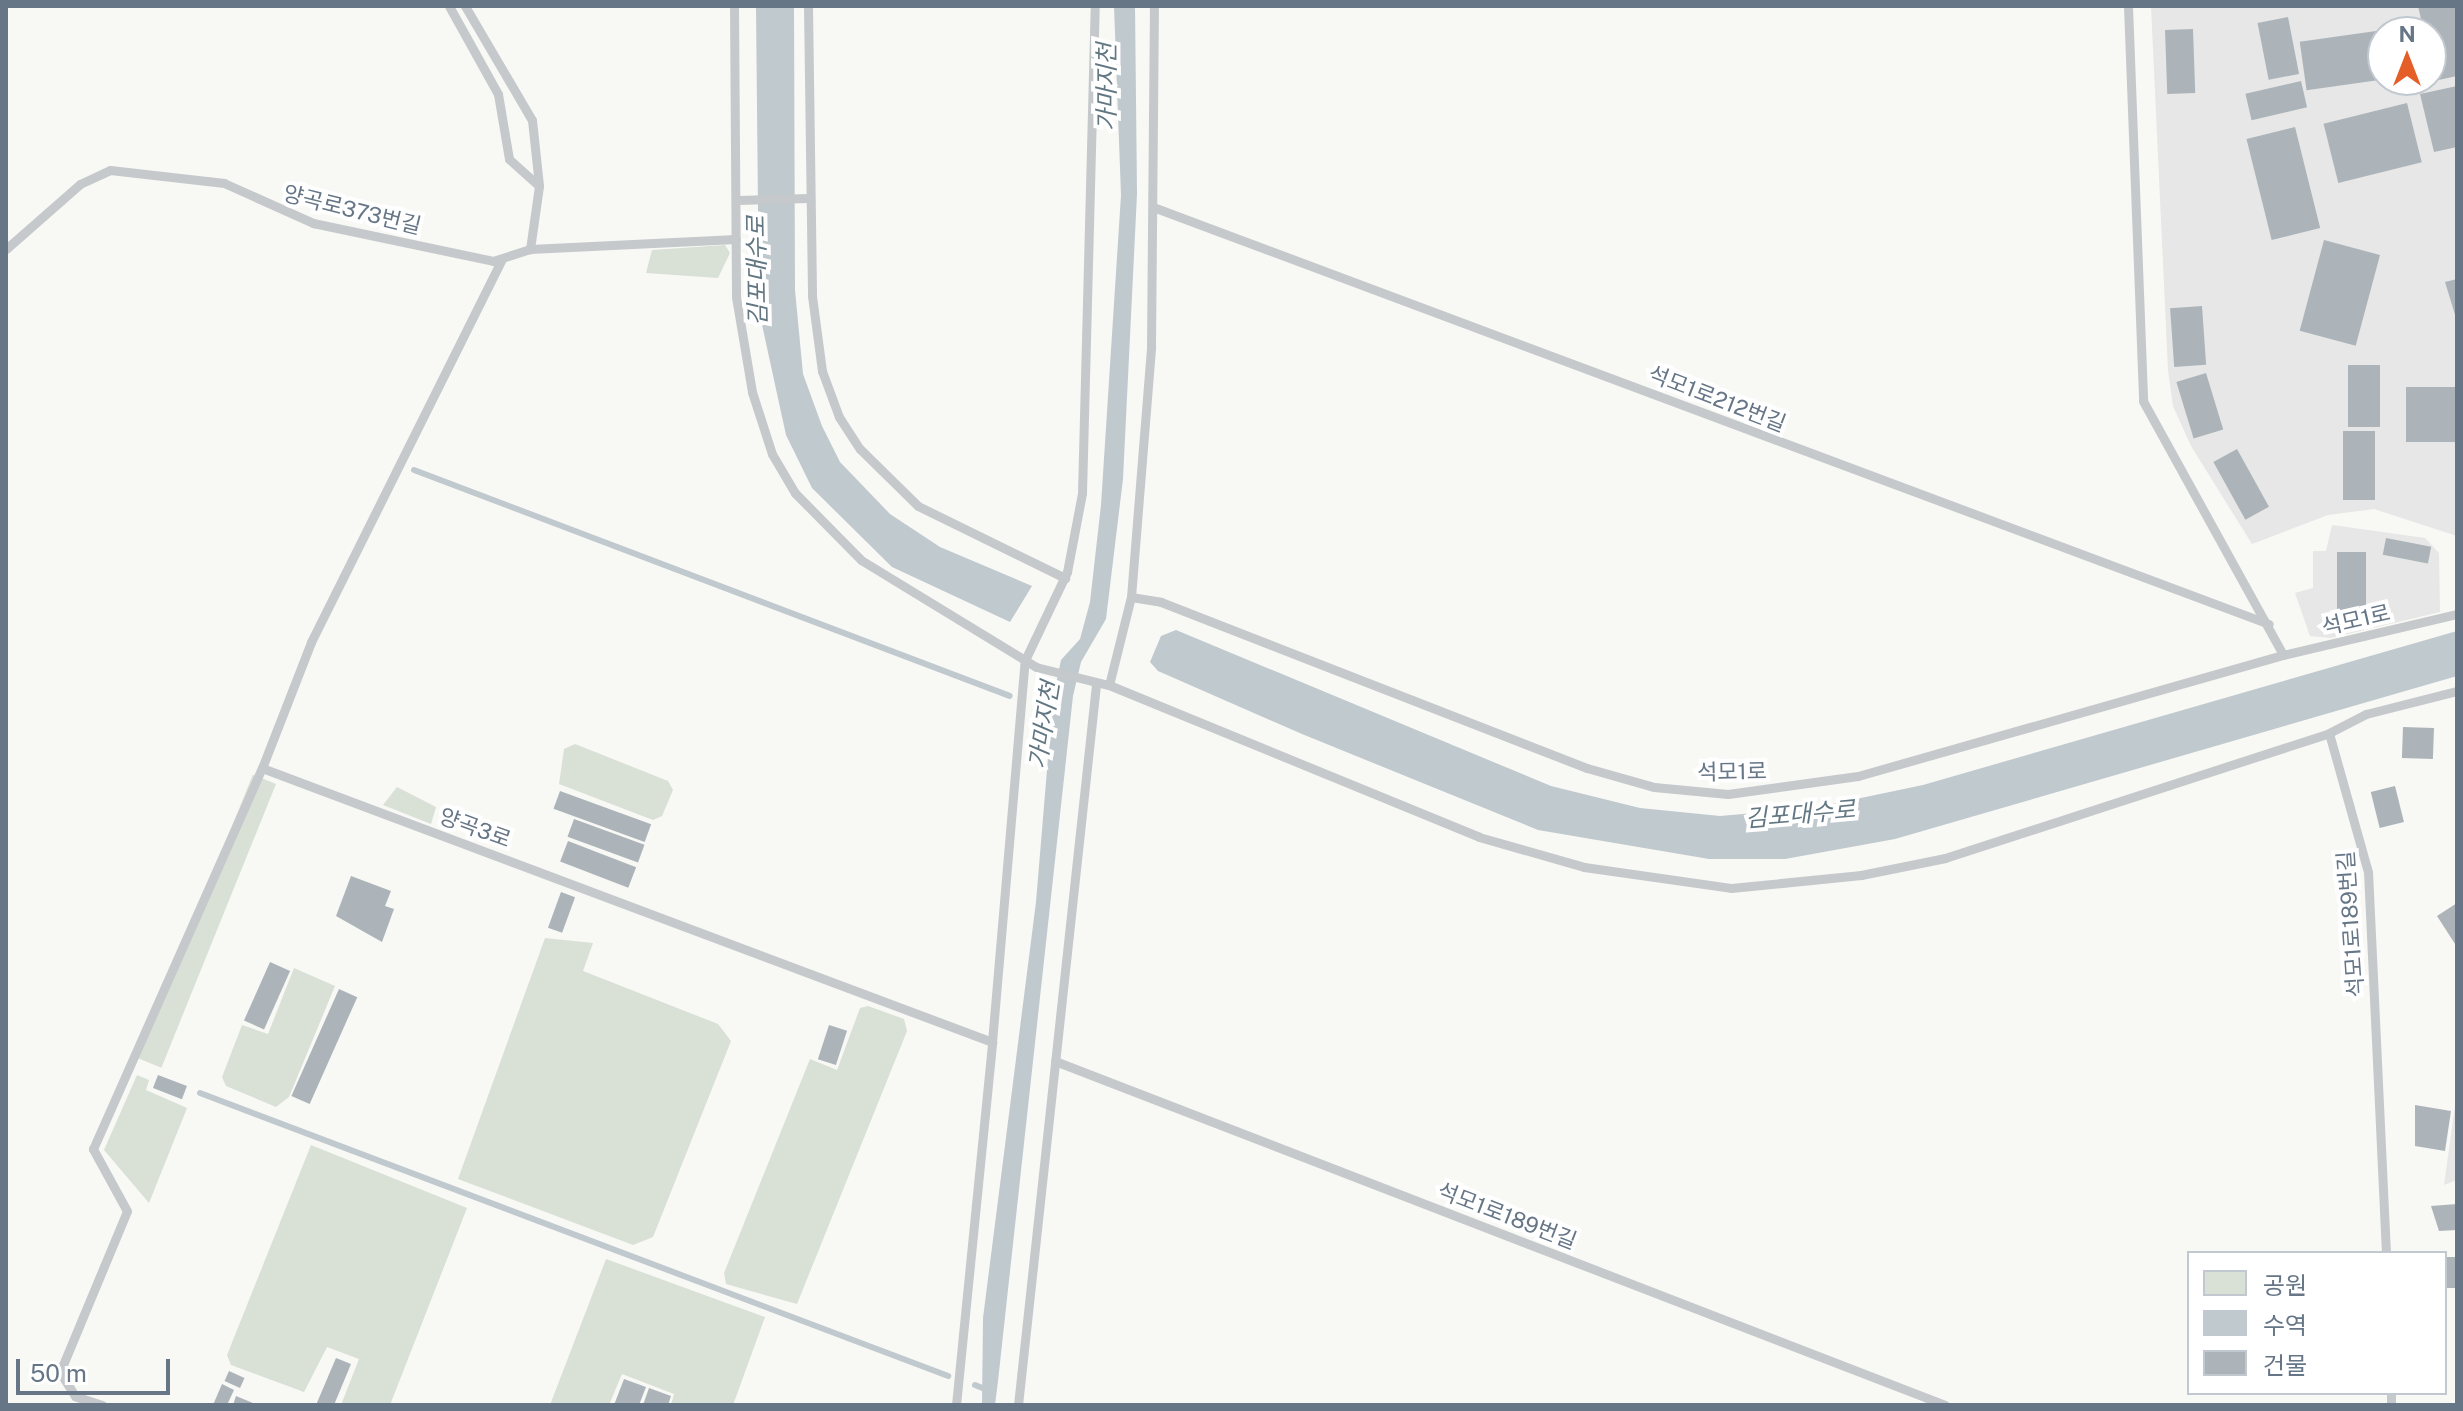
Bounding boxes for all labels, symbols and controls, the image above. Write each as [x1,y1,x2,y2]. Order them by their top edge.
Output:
north arrow [2367,16,2447,96]
text: N [2398,21,2416,47]
water label: 가마지천 [1093,43,1121,131]
street label: 양곡로373번길 [280,180,424,240]
water label: 김포대수로 [742,216,772,326]
street label: 석모1로212번길 [1644,361,1790,437]
street label: 석모1로 [2319,599,2393,641]
water label: 가마지천 [1023,679,1065,771]
street label: 석모1로 [1697,758,1767,786]
water label: 김포대수로 [1744,795,1856,833]
street label: 양곡3로 [435,803,515,853]
street label: 석모1로189번길 [2333,850,2369,998]
street label: 석모1로189번길 [1434,1177,1580,1255]
legend [2187,1251,2447,1395]
text: 공원 [2263,1271,2307,1299]
text: 수역 [2263,1311,2307,1339]
scale bar [20,1343,174,1393]
text: 건물 [2263,1351,2307,1379]
text: 50 m [30,1359,87,1387]

